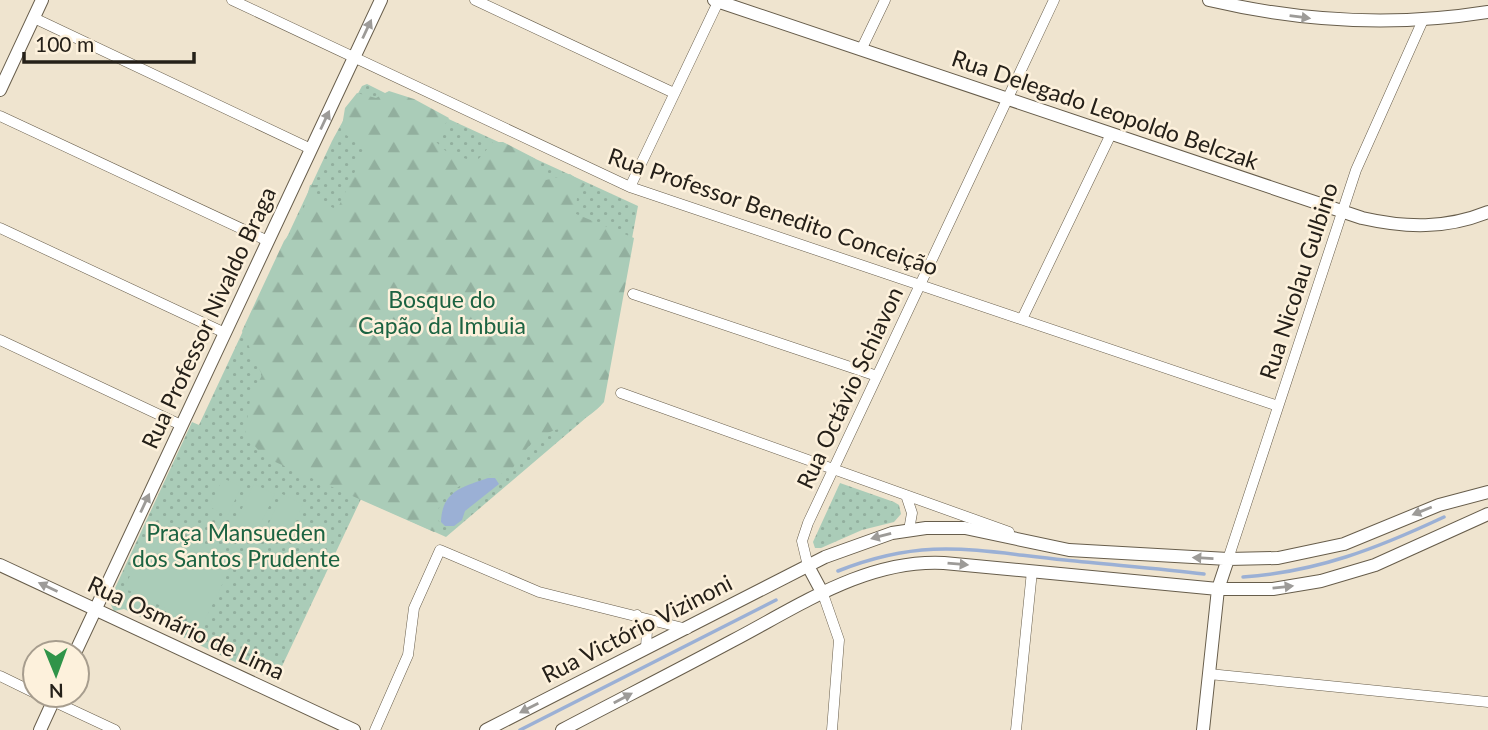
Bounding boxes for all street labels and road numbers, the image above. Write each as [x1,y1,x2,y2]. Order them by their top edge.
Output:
street label: Rua Delegado Leopoldo Belczak [948,43,1263,175]
street label: Rua Professor Benedito Conceição [605,141,942,281]
street label: Rua Nicolau Gulbino [1253,179,1343,383]
street label: Rua Professor Nivaldo Braga [135,182,281,453]
street label: Rua Octávio Schiavon [790,282,908,493]
street label: Rua Victório Vizinoni [537,568,736,688]
street label: Rua Osmário de Lima [84,569,289,685]

